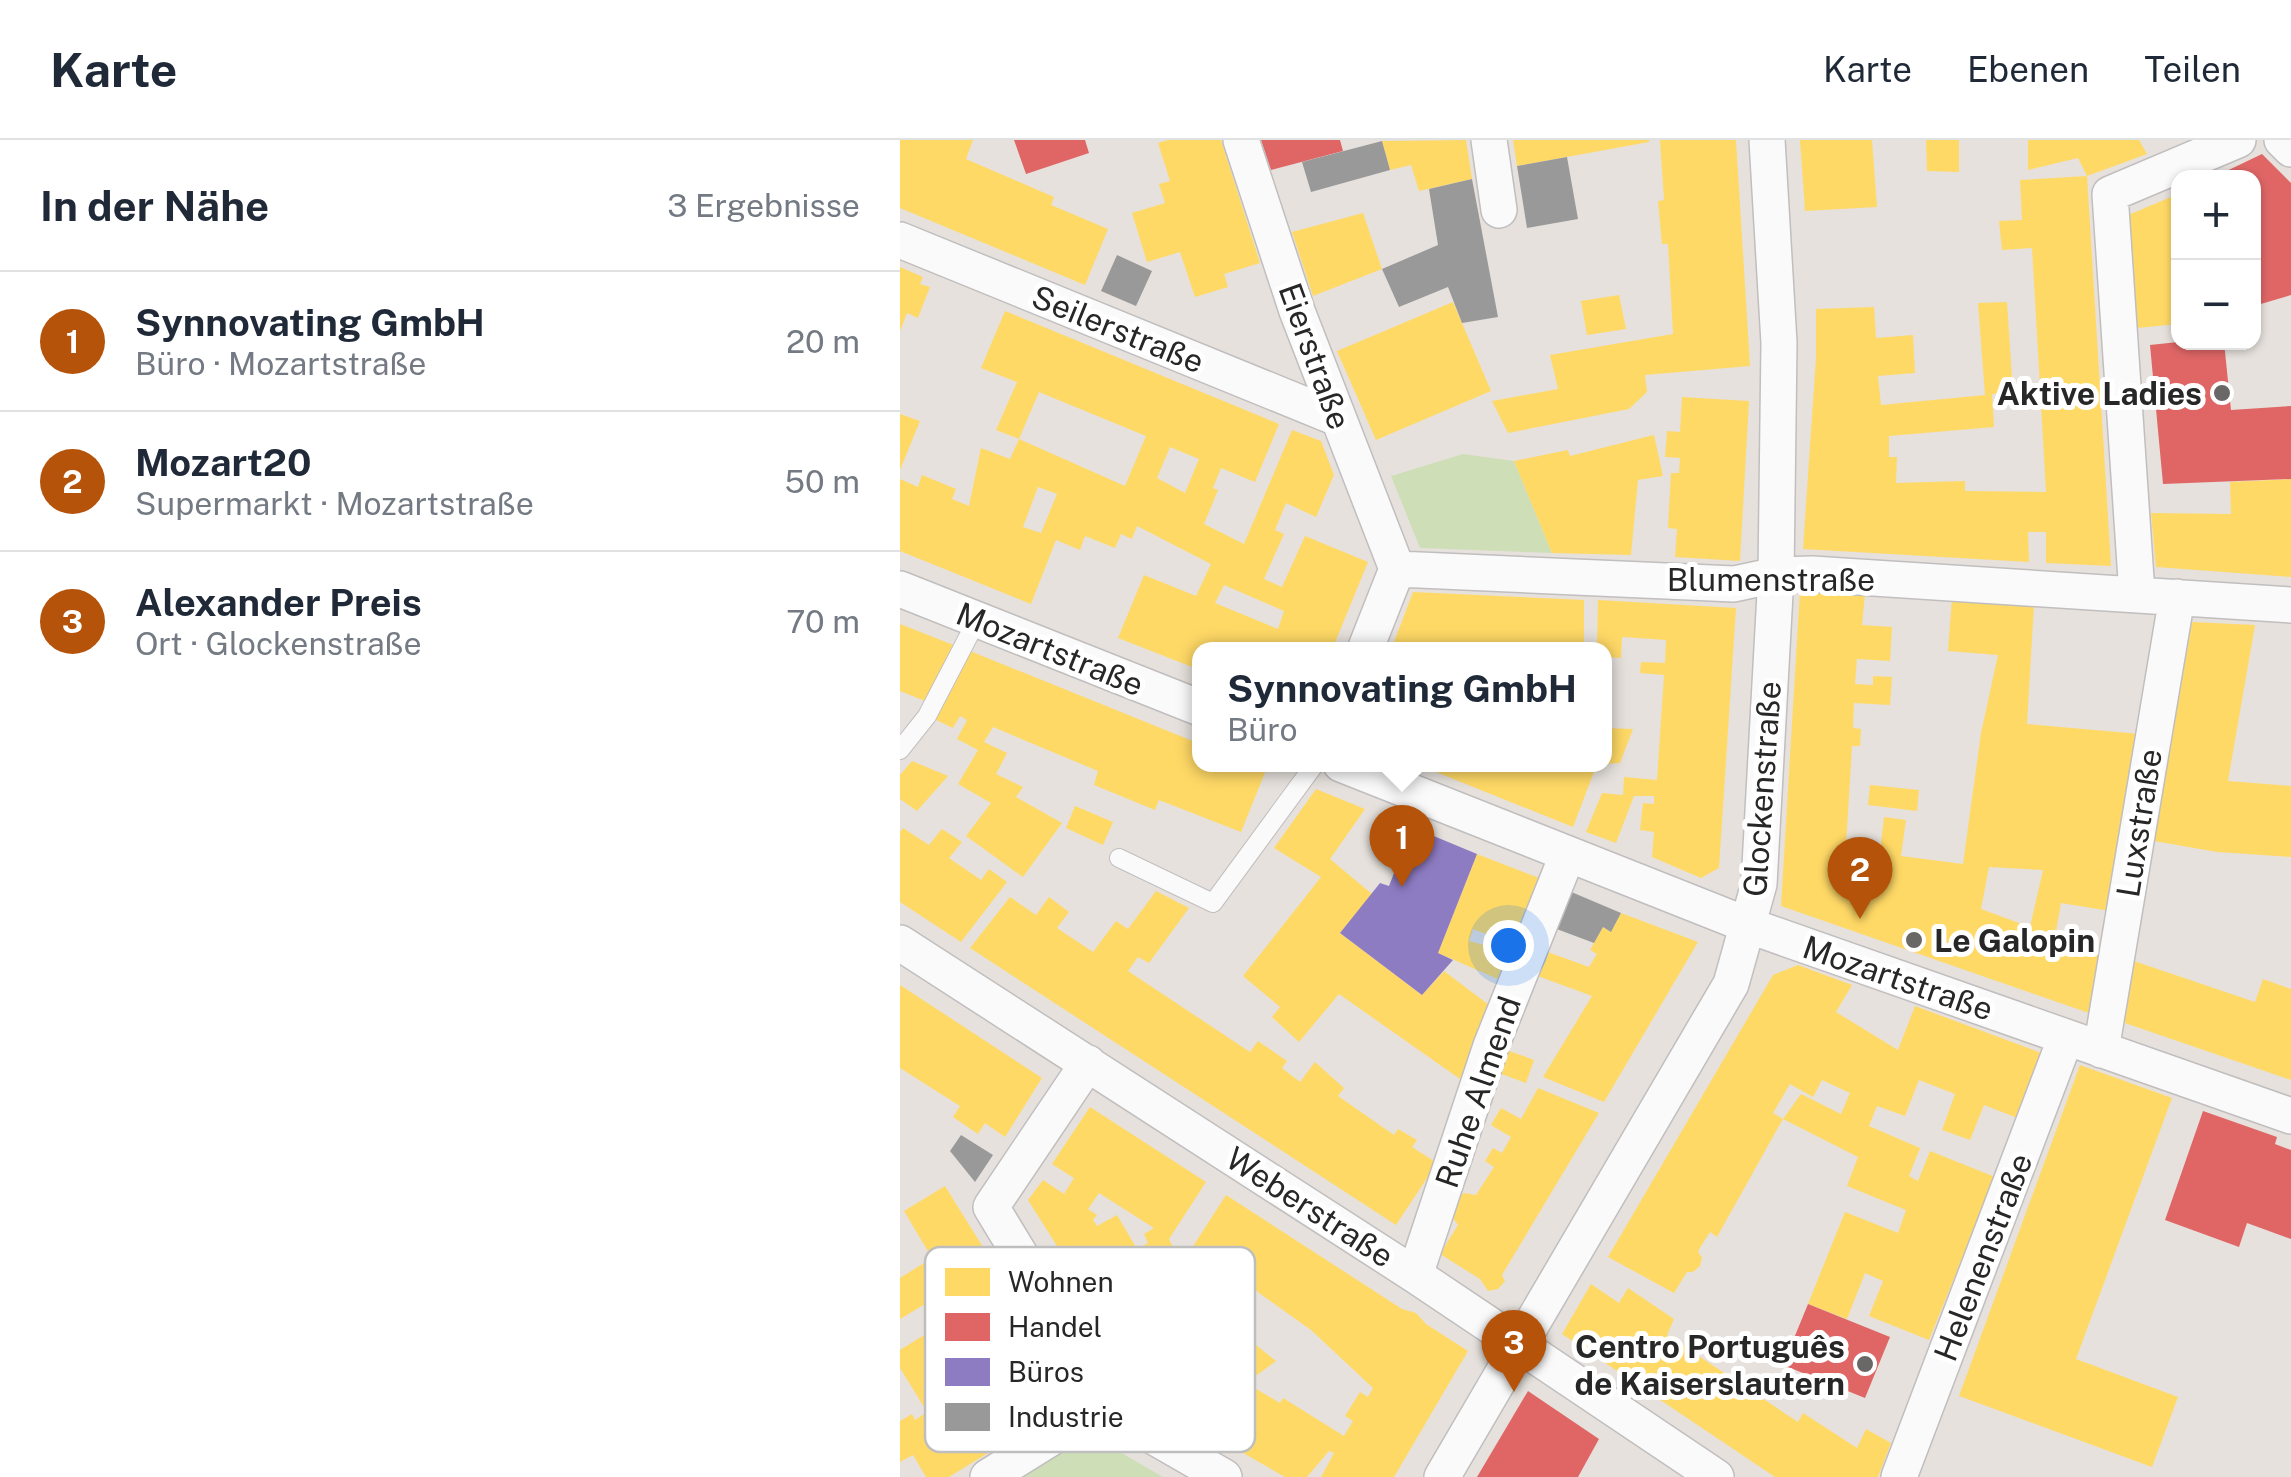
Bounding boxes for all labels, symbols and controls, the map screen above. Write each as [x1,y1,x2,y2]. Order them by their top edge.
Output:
text: Karte [50,41,177,98]
text: Karte [1823,49,1912,90]
text: Ebenen [1967,49,2089,90]
text: Teilen [2144,49,2241,90]
map controls [2171,170,2261,350]
button: + [2171,170,2261,260]
text: In der Nähe [40,181,269,230]
text: 3 Ergebnisse [667,187,860,224]
button: − [2171,260,2261,350]
street label: Seilerstraße [1027,278,1209,380]
street label: Eierstraße [1271,278,1359,434]
text: Synnovating GmbH [135,300,485,345]
text: 1 [66,323,79,360]
text: 20 m [786,323,860,360]
text: Büro · Mozartstraße [135,345,426,382]
place label: Aktive Ladies [1997,375,2202,412]
marker: Aktive Ladies [2211,382,2233,404]
text: Mozart20 [135,440,311,485]
text: 2 [62,463,83,500]
text: 50 m [784,463,860,500]
text: Supermarkt · Mozartstraße [135,485,534,522]
street label: Blumenstraße [1667,561,1875,598]
text: Alexander Preis [135,580,422,625]
street label: Mozartstraße [951,595,1149,703]
text: 3 [62,603,83,640]
text: 70 m [786,603,860,640]
text: Ort · Glockenstraße [135,625,422,662]
popup [1192,642,1612,772]
text: Synnovating GmbH [1227,666,1577,711]
street label: Glockenstraße [1736,680,1788,898]
text: Büro [1227,711,1298,748]
street label: Luxstraße [2109,746,2169,900]
pin: 1 [1370,804,1434,887]
pin: 2 [1828,836,1892,919]
your location [1483,920,1534,971]
place label: Le Galopin [1934,922,2095,959]
street label: Mozartstraße [1798,928,1998,1028]
marker: Le Galopin [1903,929,1925,951]
street label: Ruhe Almend [1428,991,1528,1193]
street label: Weberstraße [1220,1139,1400,1275]
street label: Helenenstraße [1926,1148,2040,1366]
legend [925,1247,1255,1452]
text: Wohnen [1008,1265,1114,1298]
text: Handel [1008,1310,1102,1343]
pin: 3 [1482,1310,1546,1392]
place label: Centro Português de Kaiserslautern [1574,1328,1845,1402]
marker: Centro Português de Kaiserslautern [1854,1353,1876,1375]
text: Büros [1008,1355,1084,1388]
text: Industrie [1008,1400,1124,1433]

